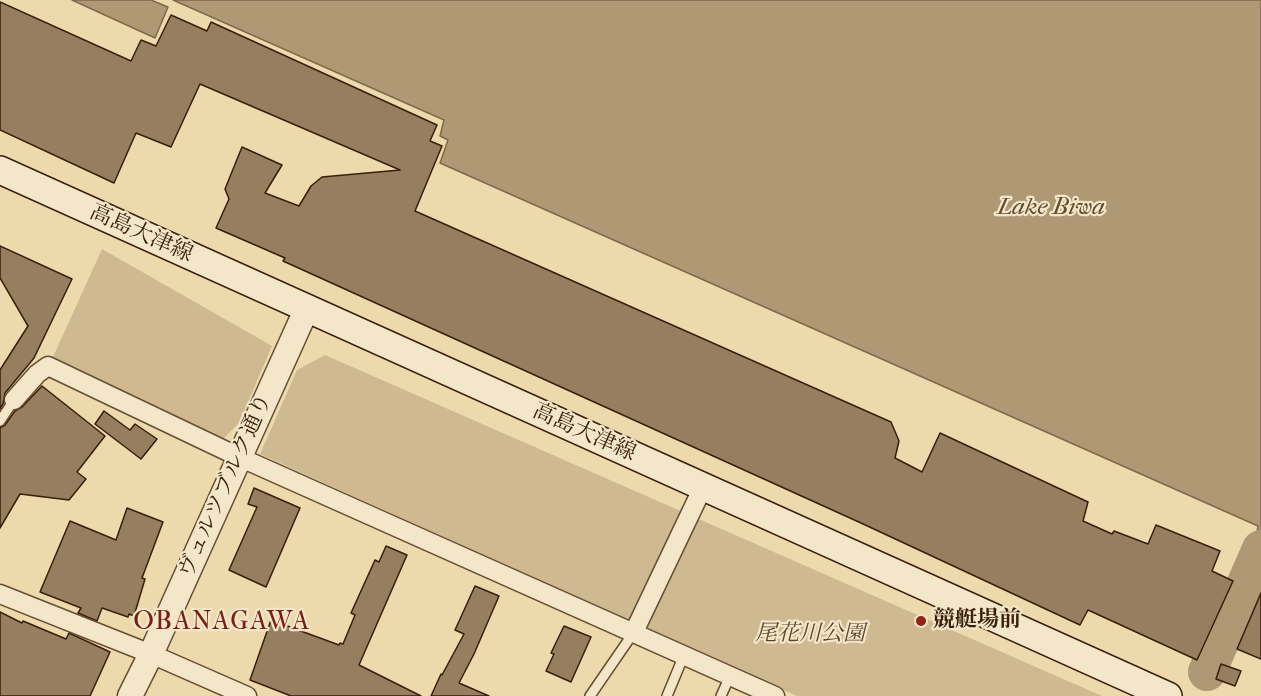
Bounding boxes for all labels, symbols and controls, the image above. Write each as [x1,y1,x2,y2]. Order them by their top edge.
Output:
water label: Lake Biwa [997,194,1105,222]
street label: 高島大津線 [85,200,197,268]
street label: ヴュルツブルク通り [174,390,278,582]
street label: 高島大津線 [528,399,640,467]
district label: OBANAGAWA [133,607,311,639]
place label: 競艇場前 [933,608,1021,634]
marker: 競艇場前 [914,614,928,628]
park label: 尾花川公園 [755,622,865,648]

